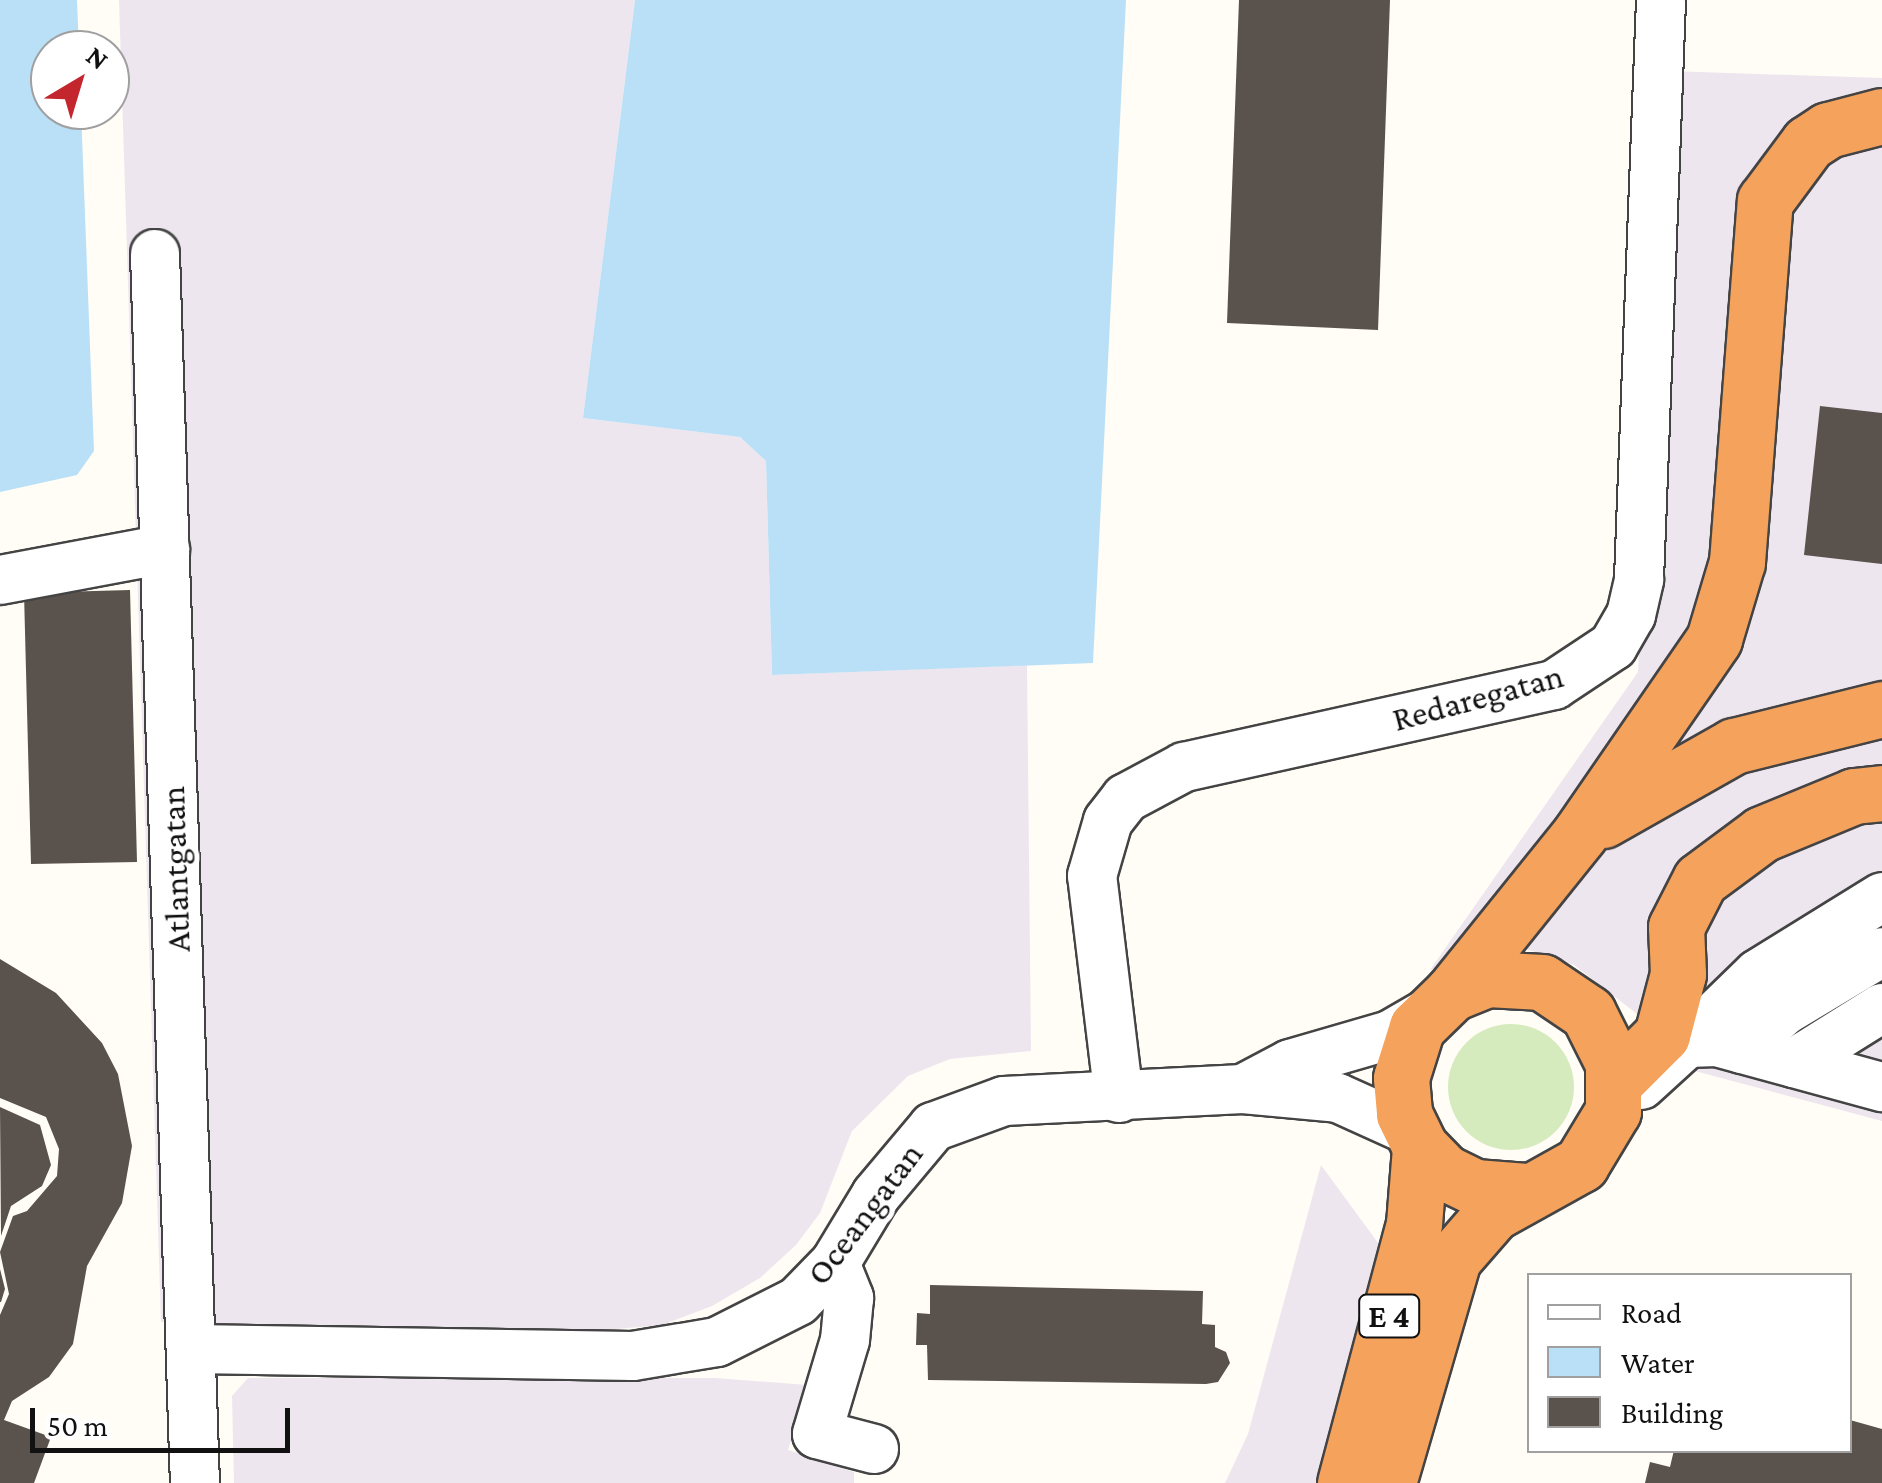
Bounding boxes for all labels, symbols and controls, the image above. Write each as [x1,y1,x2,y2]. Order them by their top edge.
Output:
north arrow [30,30,130,130]
text: N [80,39,115,76]
street label: Redaregatan [1388,655,1568,741]
street label: Atlantgatan [152,785,200,953]
street label: Oceangatan [798,1134,932,1294]
legend [1527,1273,1852,1453]
road number: E 4 [1356,1289,1422,1343]
text: Road [1621,1296,1682,1329]
text: Water [1621,1346,1695,1379]
scale bar [35,1388,295,1450]
text: Building [1621,1396,1723,1429]
text: 50 m [47,1409,108,1442]

